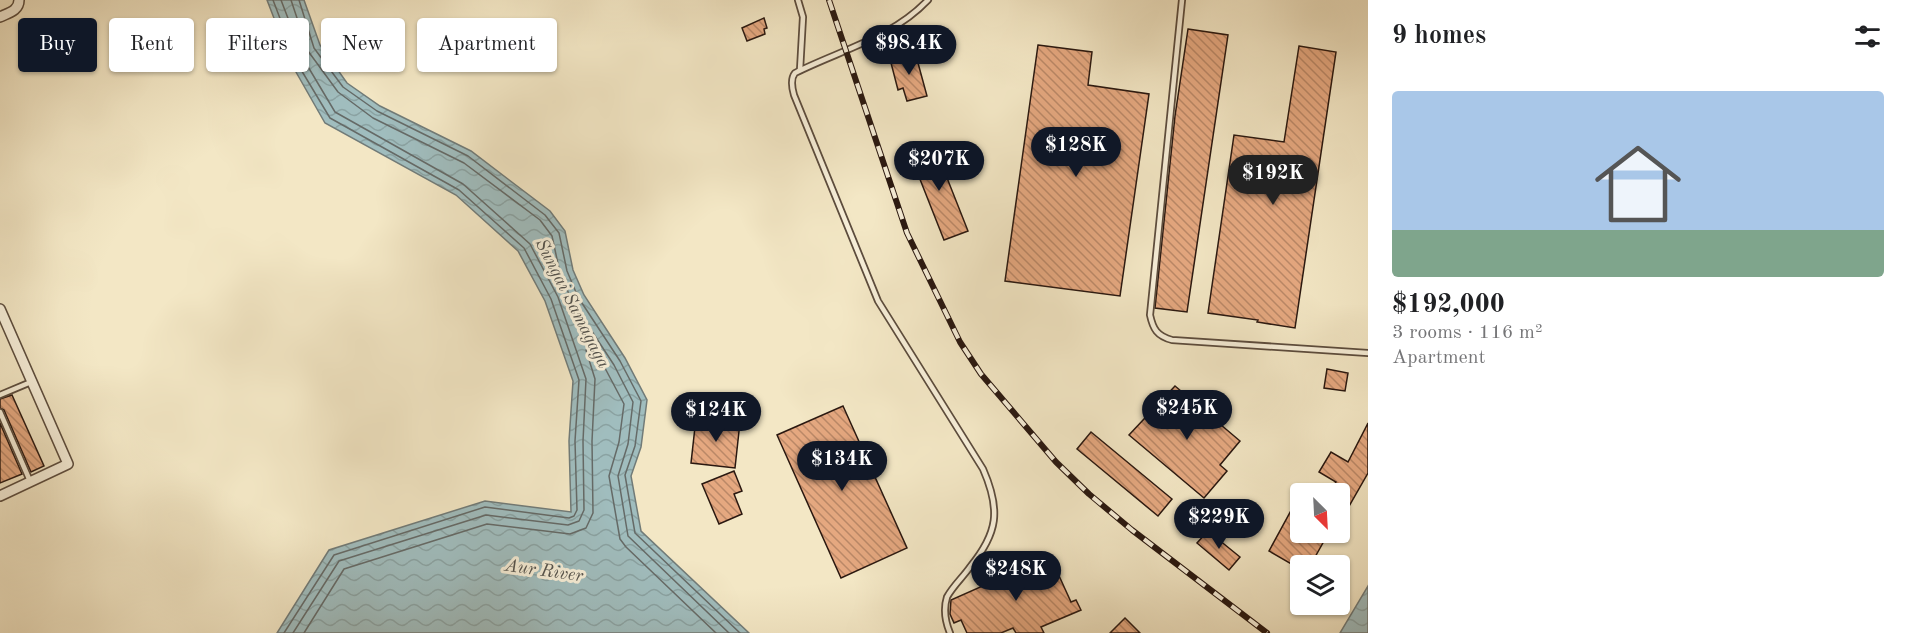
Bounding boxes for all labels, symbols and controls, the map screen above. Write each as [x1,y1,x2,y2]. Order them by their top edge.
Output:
chip: Buy [18,18,97,72]
chip: Rent [109,18,194,72]
chip: Filters [206,18,309,72]
chip: New [321,18,405,72]
chip: Apartment [417,18,557,72]
icon: filters [1851,20,1884,53]
text: 9 homes [1392,23,1486,49]
pin: $98.4K [860,25,958,76]
text: $98.4K [875,34,943,54]
pin: $128K [1034,127,1118,178]
icon: home [1584,130,1692,238]
text: $128K [1045,136,1107,156]
pin: $207K [897,141,981,192]
text: $207K [908,150,970,170]
pin: $192K [1231,155,1315,206]
text: $192K [1242,164,1304,184]
water label: Sungai Samagaga [532,236,613,371]
text: $192,000 [1392,292,1505,318]
text: 3 rooms · 116 m² [1392,323,1542,343]
text: Apartment [1392,348,1486,368]
pin: $245K [1145,390,1229,441]
pin: $124K [674,392,758,443]
text: $245K [1156,399,1218,419]
text: $124K [685,401,747,421]
pin: $134K [800,441,884,492]
text: $134K [811,450,873,470]
north arrow [1290,483,1350,543]
map controls [1290,483,1350,615]
pin: $229K [1177,499,1261,550]
text: $229K [1188,508,1250,528]
pin: $248K [974,551,1058,602]
button: layers [1290,555,1350,615]
water label: Aur River [503,556,585,586]
text: $248K [985,560,1047,580]

